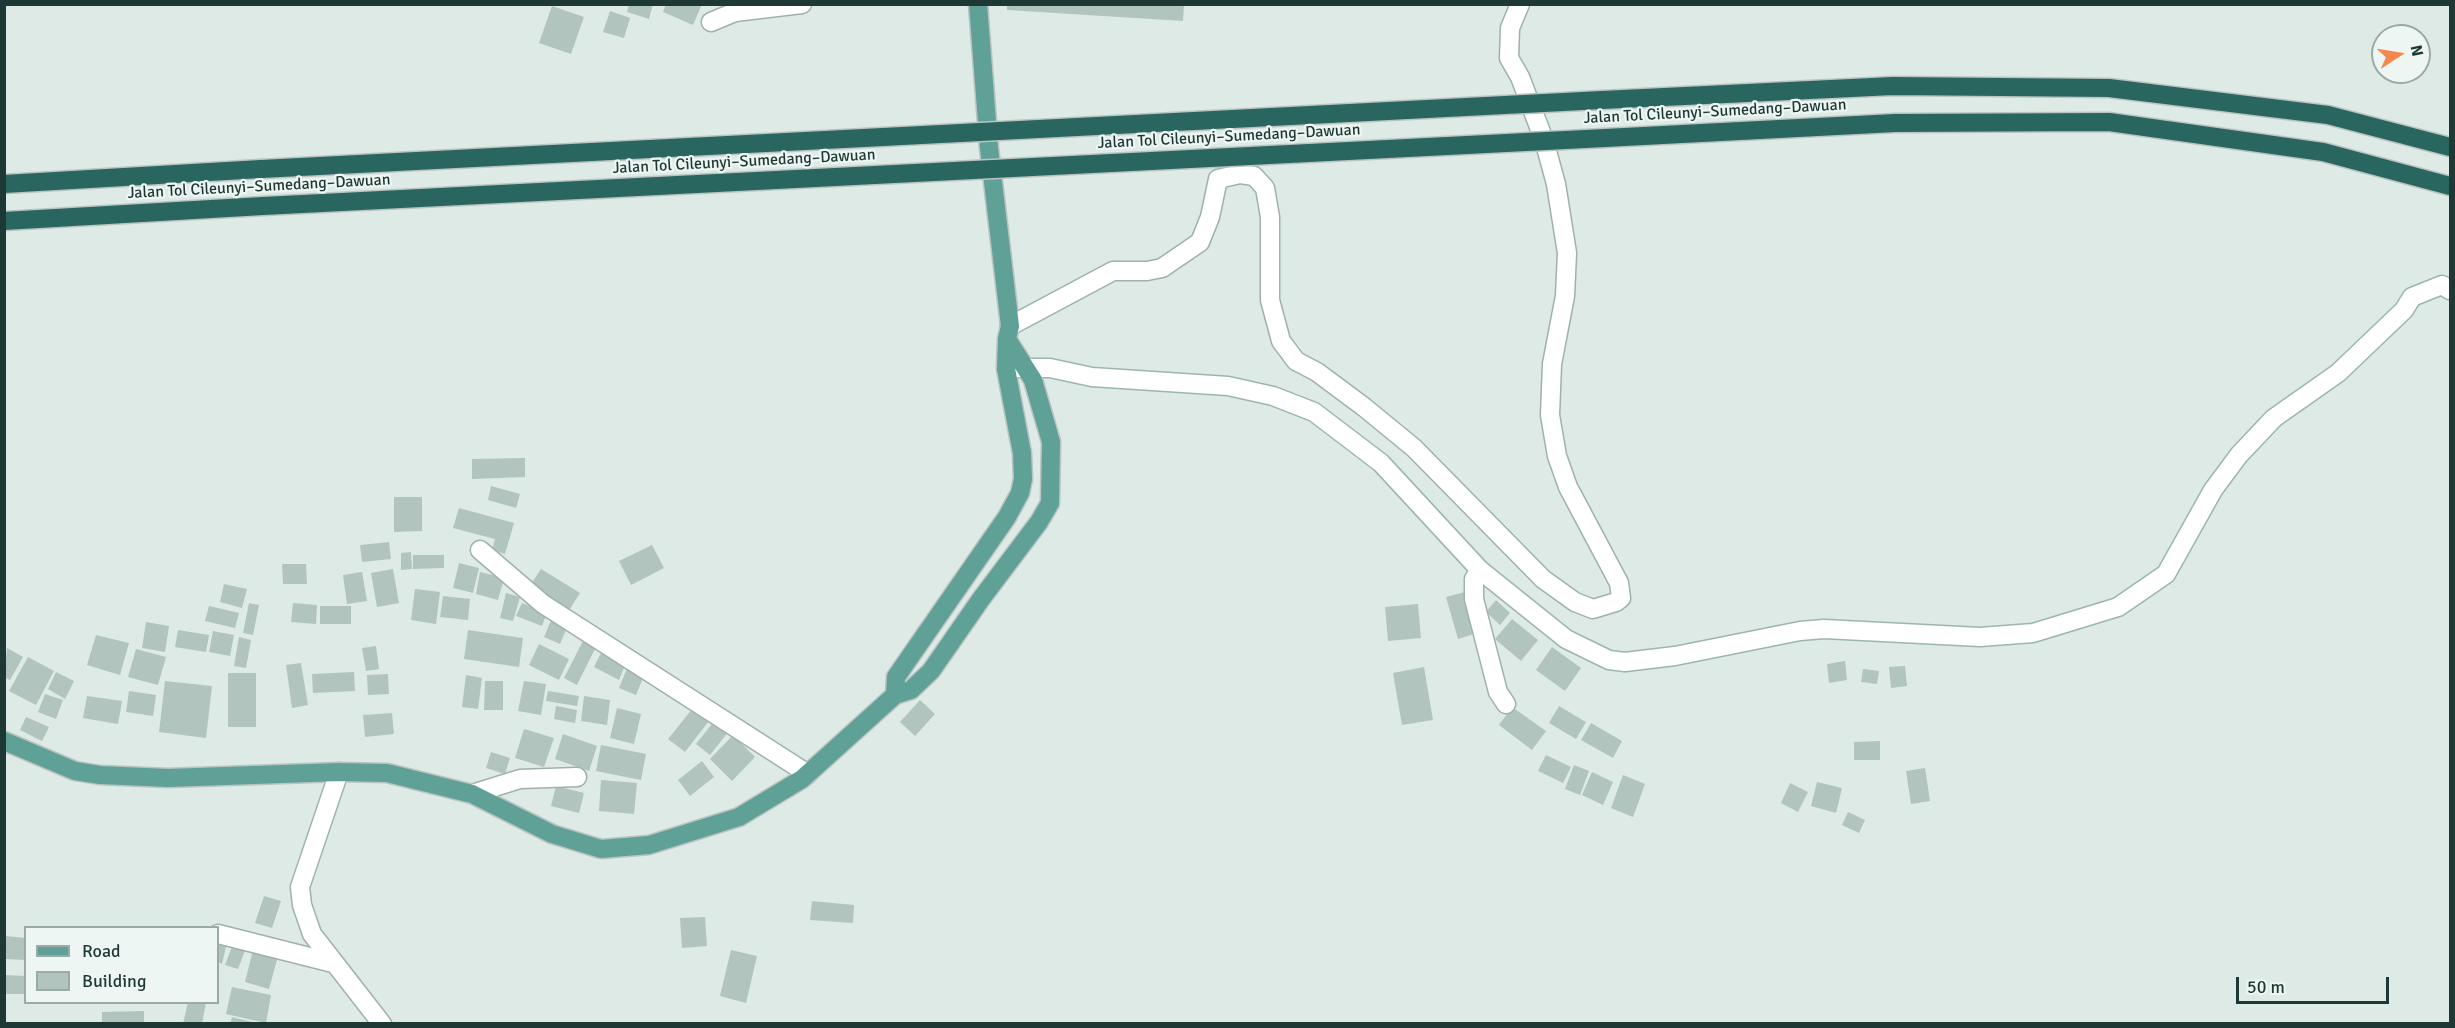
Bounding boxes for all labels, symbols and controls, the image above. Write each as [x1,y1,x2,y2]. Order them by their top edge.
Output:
north arrow [2371,24,2431,84]
text: N [2406,43,2428,58]
street label: Jalan Tol Cileunyi–Sumedang–Dawuan [1583,96,1847,128]
street label: Jalan Tol Cileunyi–Sumedang–Dawuan [1097,121,1361,153]
street label: Jalan Tol Cileunyi–Sumedang–Dawuan [612,146,876,178]
street label: Jalan Tol Cileunyi–Sumedang–Dawuan [127,171,391,203]
legend [24,926,219,1004]
text: Road [82,940,121,962]
scale bar [2239,965,2392,1003]
text: Building [82,970,146,992]
text: 50 m [2247,976,2285,998]

